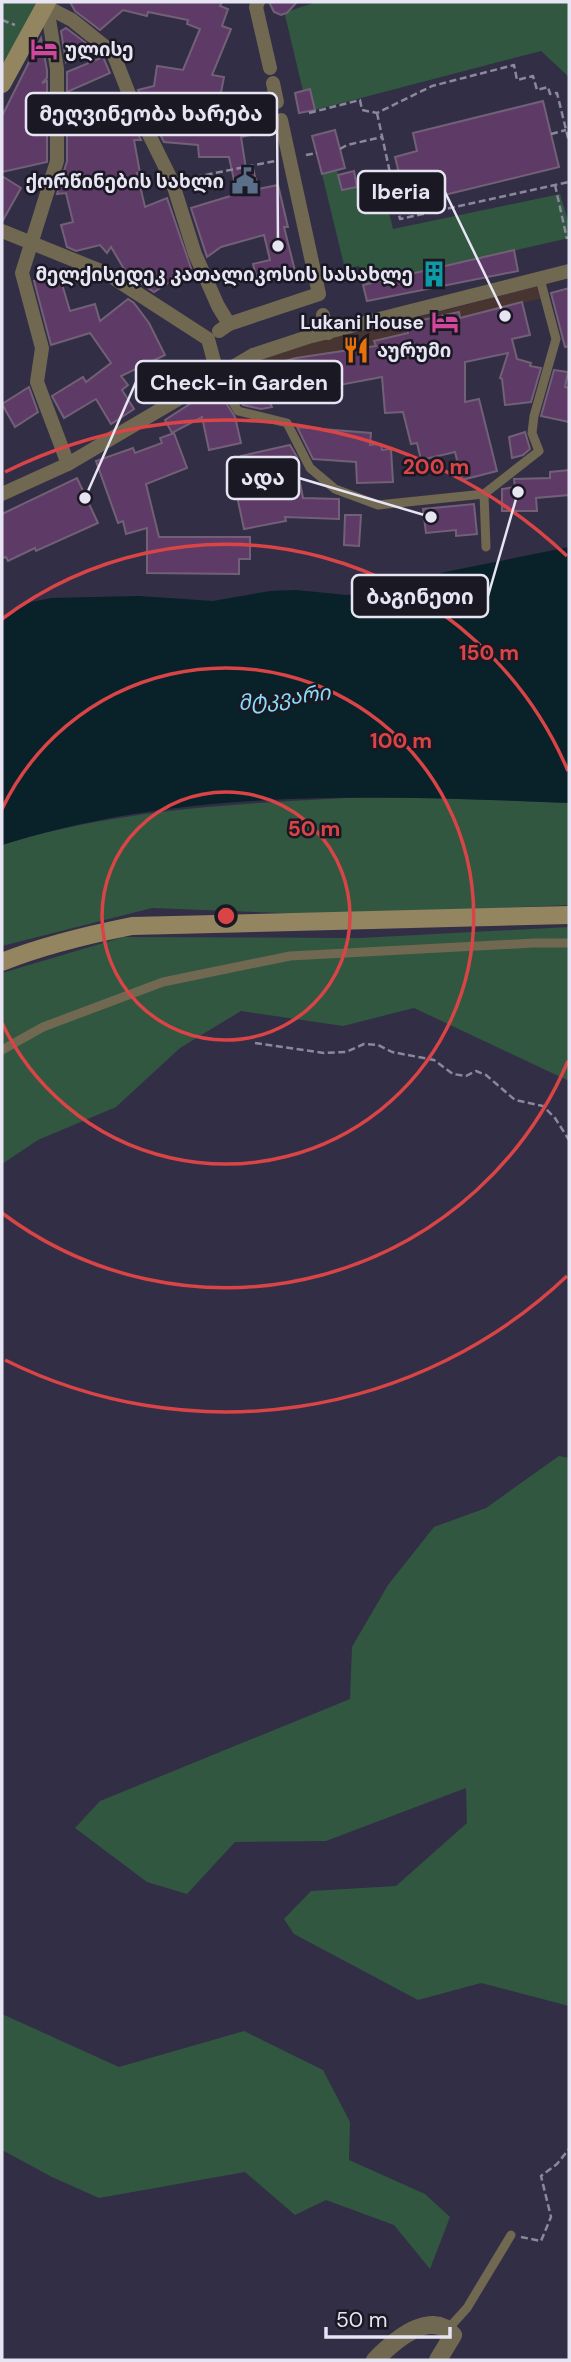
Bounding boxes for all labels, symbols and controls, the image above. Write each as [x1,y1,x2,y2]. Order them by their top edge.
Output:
hotel icon: ულისე [29,34,59,64]
place label: ულისე [65,37,133,62]
callout: მეღვინეობა ხარება [26,93,277,135]
text: მეღვინეობა ხარება [39,100,263,128]
public building icon: ქორწინების სახლი [230,166,260,196]
place label: ქორწინების სახლი [25,169,224,194]
callout: Iberia [358,171,445,213]
text: Iberia [372,178,430,206]
building icon: მელქისედეკ კათალიკოსის სასახლე [419,259,449,289]
place label: მელქისედეკ კათალიკოსის სასახლე [35,262,413,287]
hotel icon: Lukani House [430,307,460,337]
place label: Lukani House [300,310,424,335]
restaurant icon: აურუმი [341,335,371,365]
place label: აურუმი [377,338,451,363]
callout: Check-in Garden [136,361,342,403]
text: Check-in Garden [150,369,328,397]
text: 200 m [403,453,469,481]
callout: ადა [227,457,299,499]
text: ადა [241,464,285,492]
callout: ბაგინეთი [352,575,488,617]
text: ბაგინეთი [366,583,474,611]
text: 150 m [459,639,519,667]
water label: მტკვარი [236,678,333,718]
text: 100 m [370,727,432,755]
text: 50 m [288,815,340,843]
centre of rings [214,904,238,928]
scale bar [326,2296,450,2340]
text: 50 m [336,2306,387,2334]

